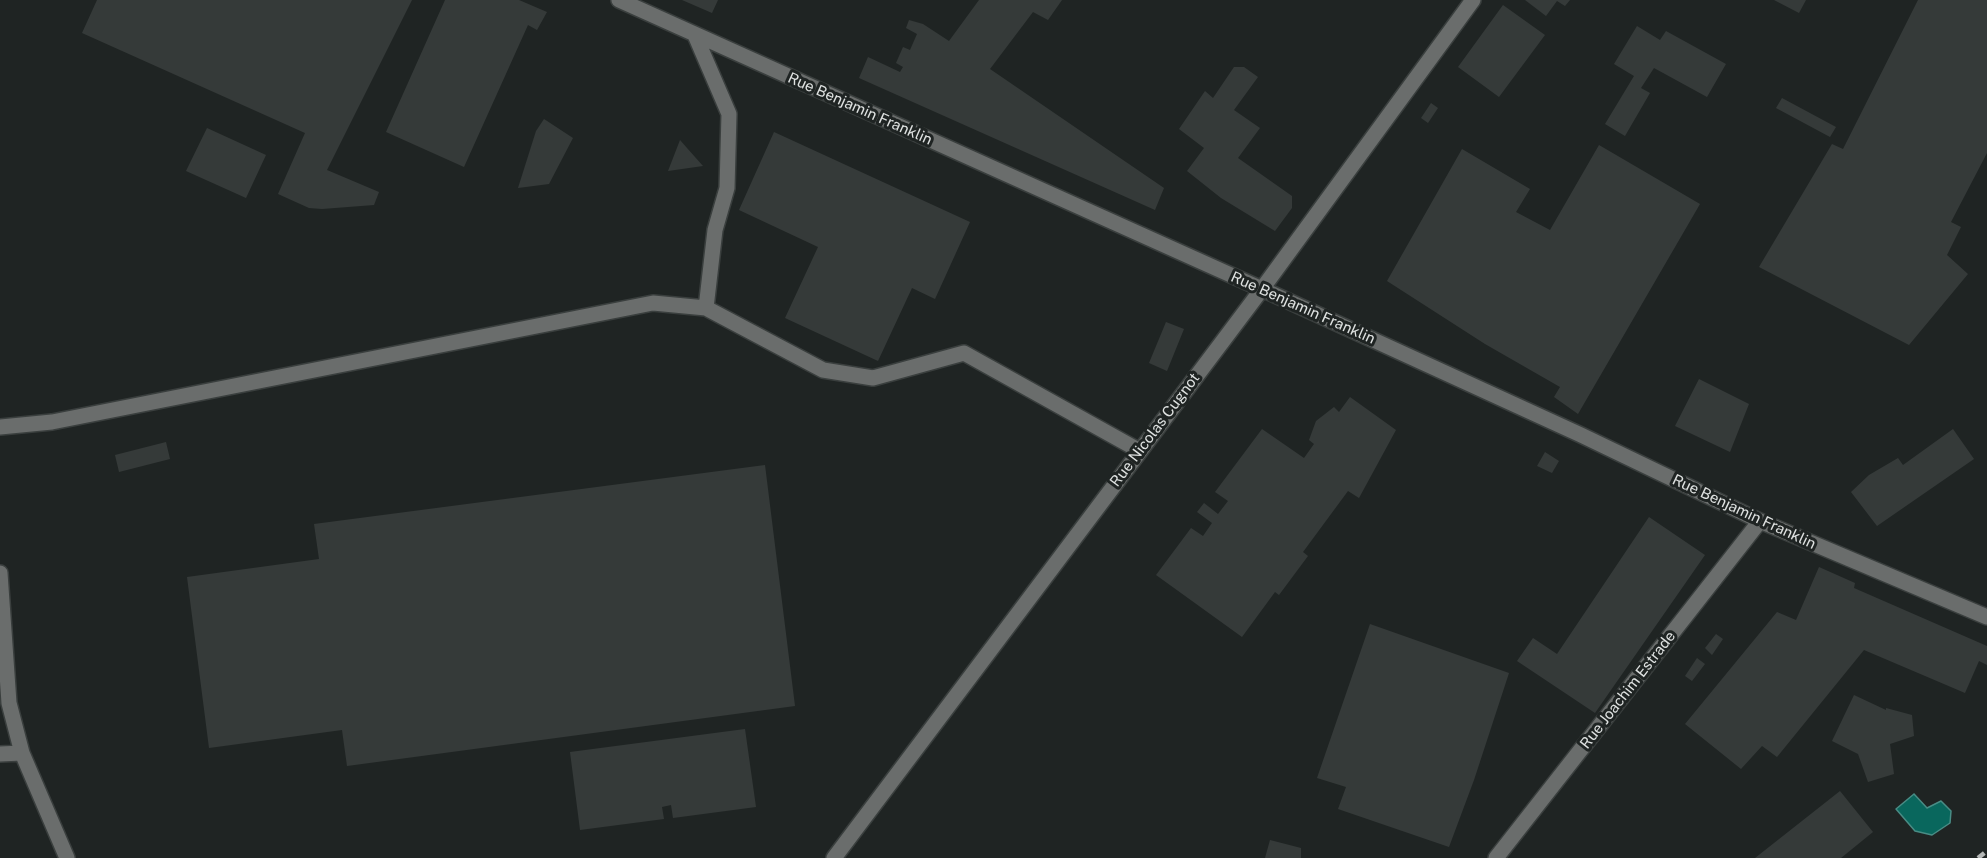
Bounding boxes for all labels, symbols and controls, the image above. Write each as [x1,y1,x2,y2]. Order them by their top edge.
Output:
street label: Rue Benjamin Franklin [785,69,935,149]
street label: Rue Benjamin Franklin [1228,268,1378,348]
street label: Rue Nicolas Cugnot [1106,370,1204,490]
street label: Rue Benjamin Franklin [1669,471,1819,553]
street label: Rue Joachim Estrade [1577,628,1679,752]

